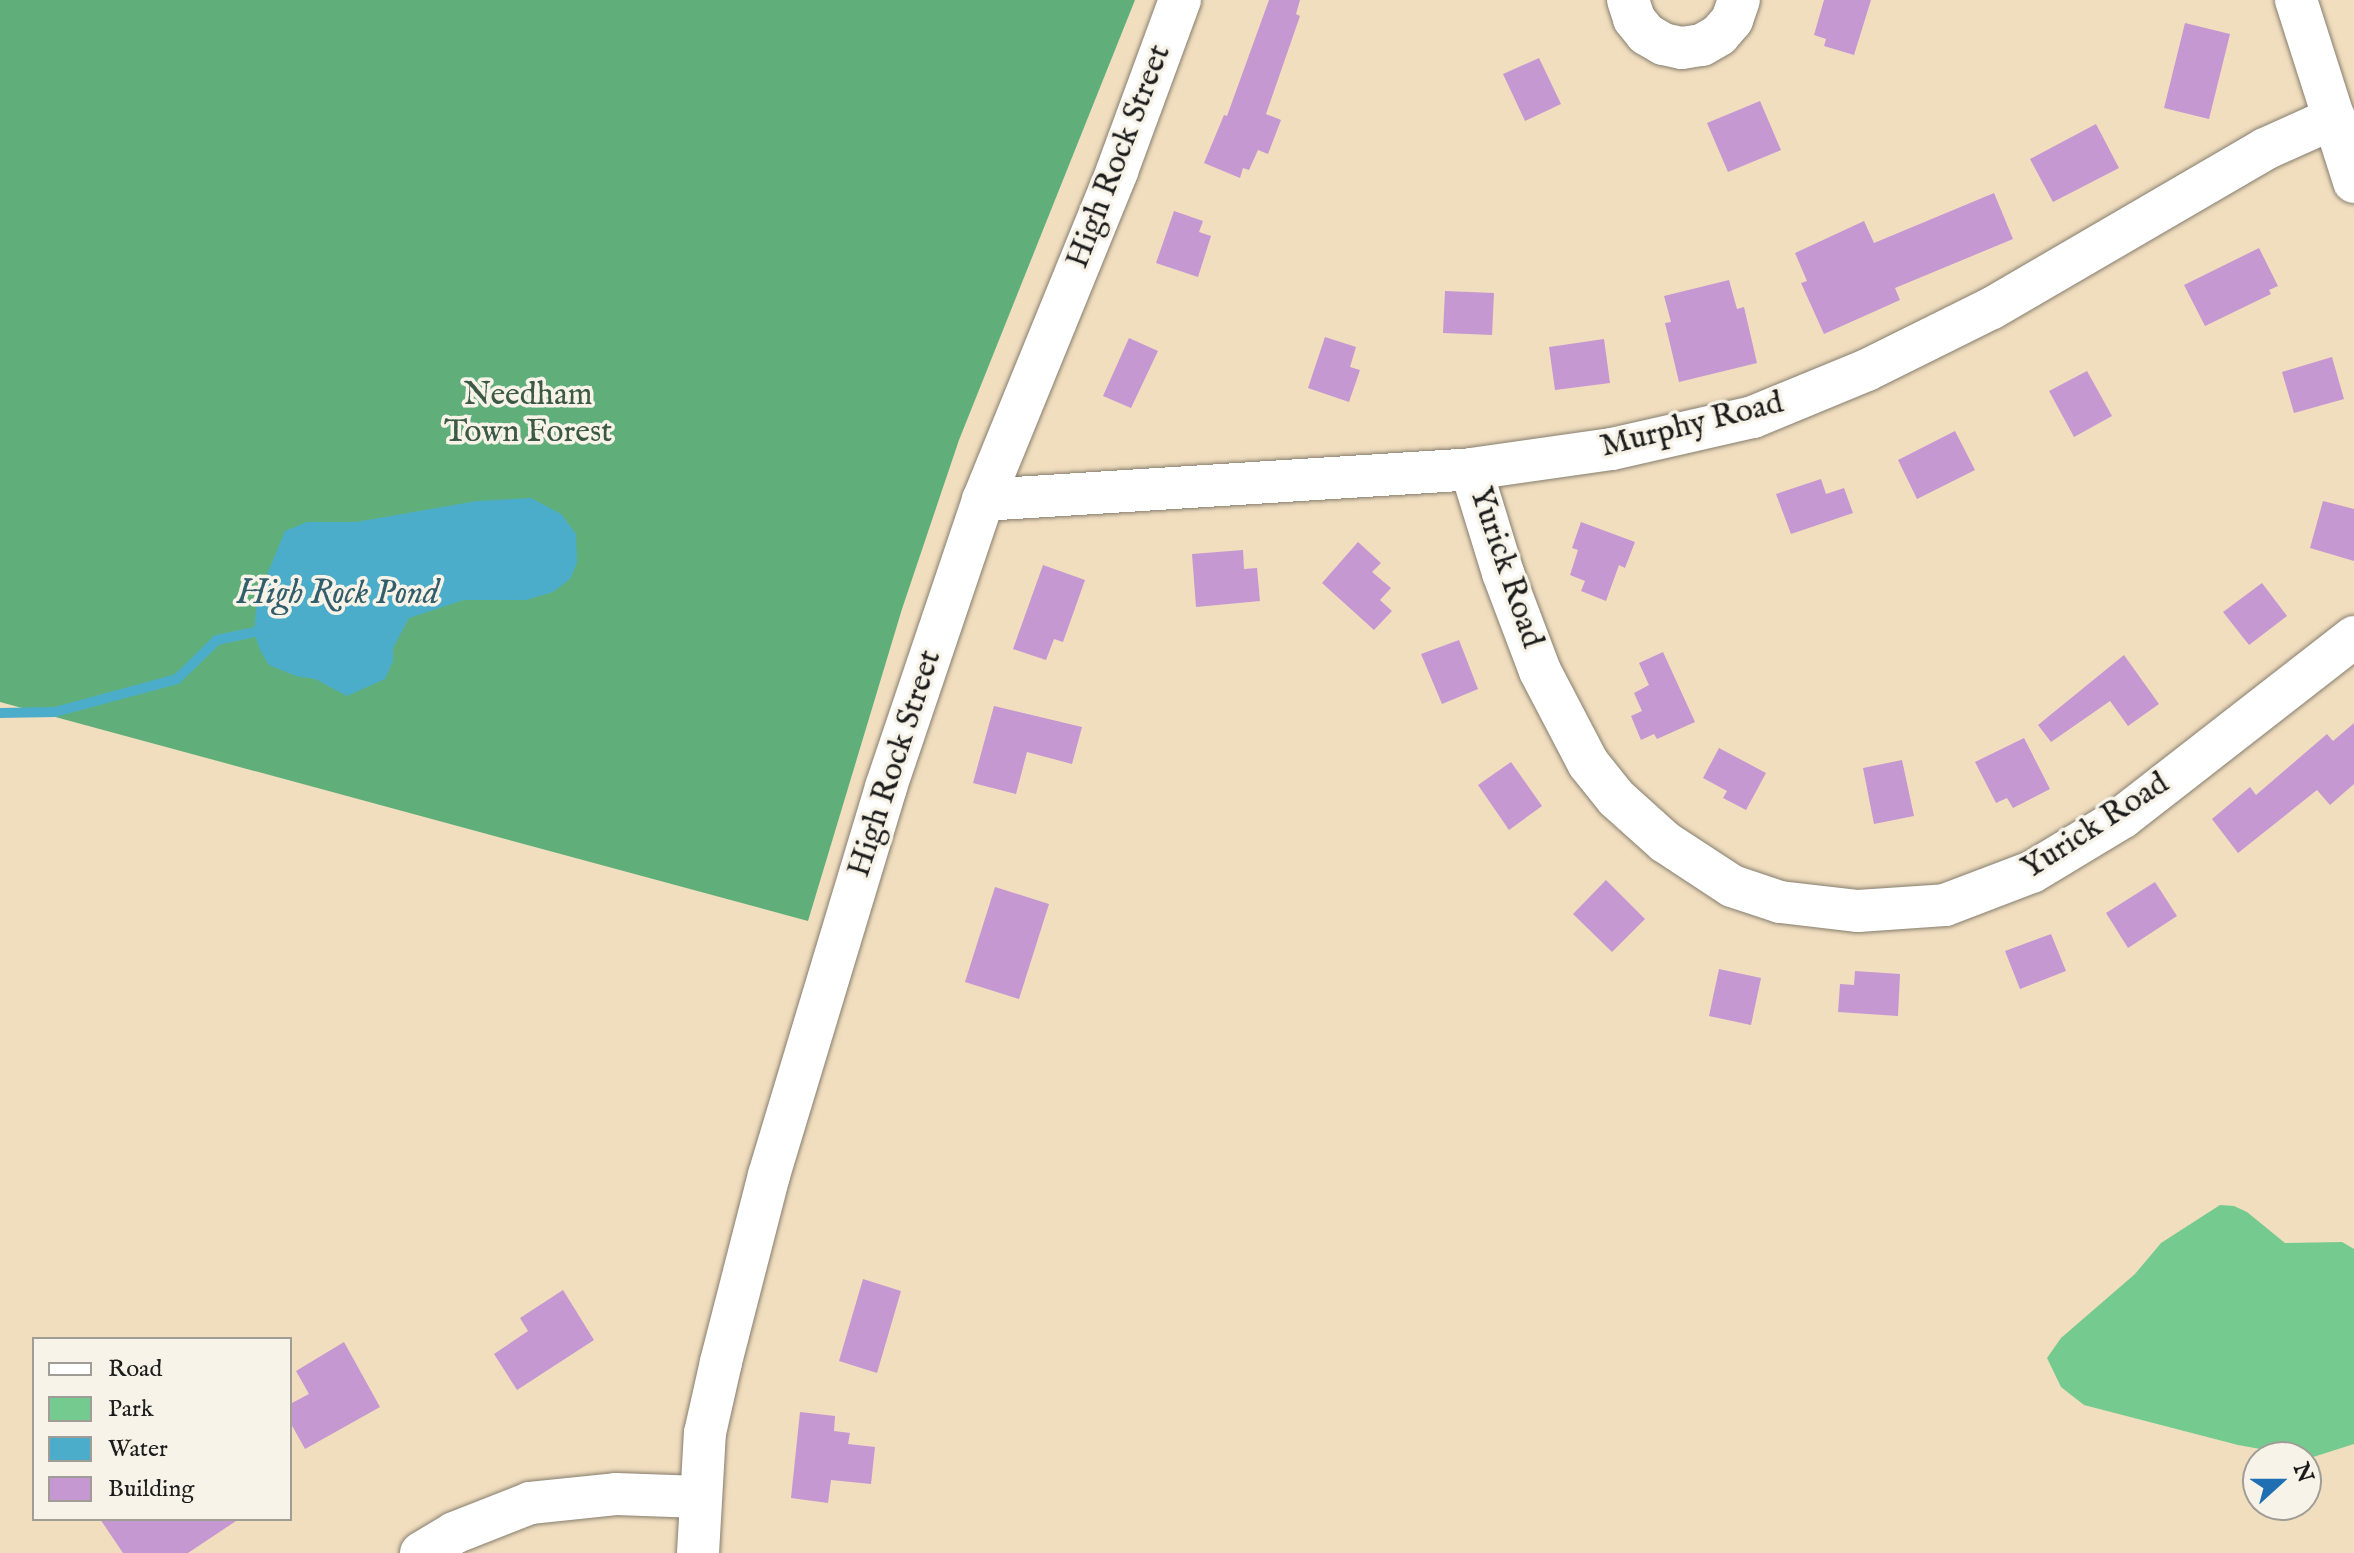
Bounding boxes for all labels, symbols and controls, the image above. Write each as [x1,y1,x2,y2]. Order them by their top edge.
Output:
street label: High Rock Street [1060,40,1180,274]
park label: Needham Town Forest [444,378,612,453]
street label: Murphy Road [1597,385,1787,467]
street label: Yurick Road [1460,483,1550,653]
water label: High Rock Pond [237,574,439,614]
street label: High Rock Street [841,646,951,882]
street label: Yurick Road [2015,765,2177,889]
legend [32,1337,292,1521]
text: Road [108,1354,162,1385]
text: Park [108,1394,154,1425]
text: Water [108,1434,168,1465]
north arrow [2242,1441,2322,1521]
text: N [2286,1459,2319,1487]
text: Building [108,1474,194,1505]

